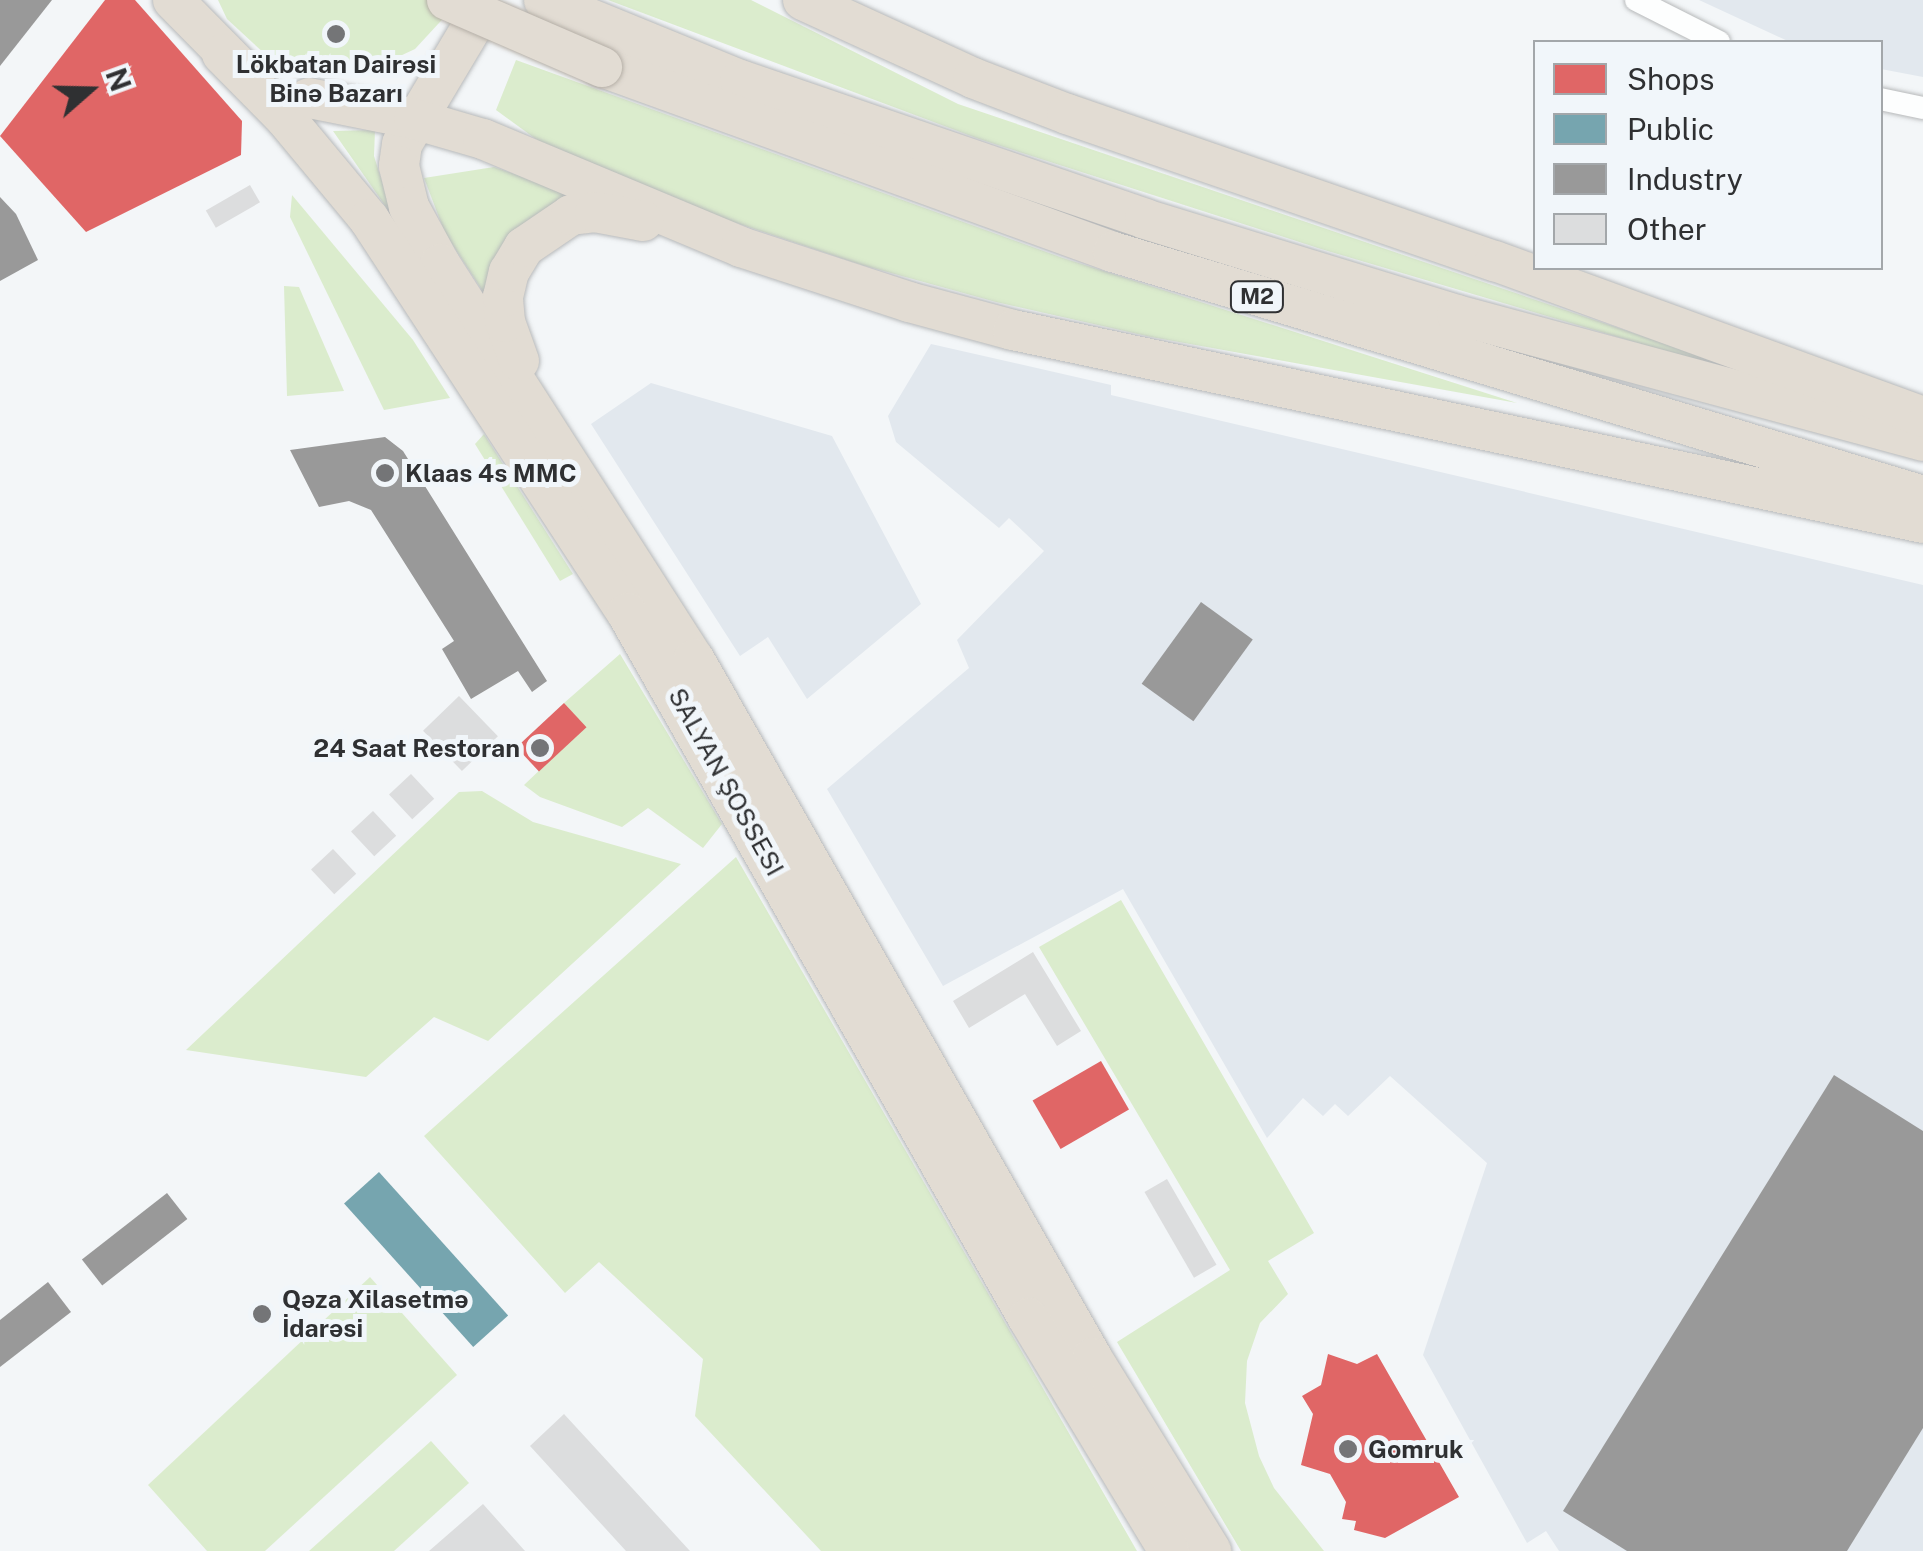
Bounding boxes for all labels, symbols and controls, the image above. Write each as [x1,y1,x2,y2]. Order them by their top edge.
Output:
marker: Lökbatan Dairəsi Binə Bazarı [325,23,347,45]
north arrow [40,40,140,140]
legend [1533,40,1883,270]
place label: Lökbatan Dairəsi Binə Bazarı [236,50,436,109]
text: Shops [1627,61,1714,97]
text: N [99,64,138,96]
text: Public [1627,111,1714,147]
text: Industry [1627,161,1743,197]
text: Other [1627,211,1707,247]
road number: M2 [1230,280,1284,314]
place label: Klaas 4s MMC [405,458,577,488]
marker: Klaas 4s MMC [374,462,396,484]
street label: SALYAN ŞOSSESI [662,683,790,881]
place label: 24 Saat Restoran [313,733,520,763]
marker: 24 Saat Restoran [529,737,551,759]
place label: Qəza Xilasetmə İdarəsi [282,1285,469,1344]
marker: Qəza Xilasetmə İdarəsi [251,1303,273,1325]
place label: Gomruk [1368,1434,1463,1464]
marker: Gomruk [1337,1438,1359,1460]

